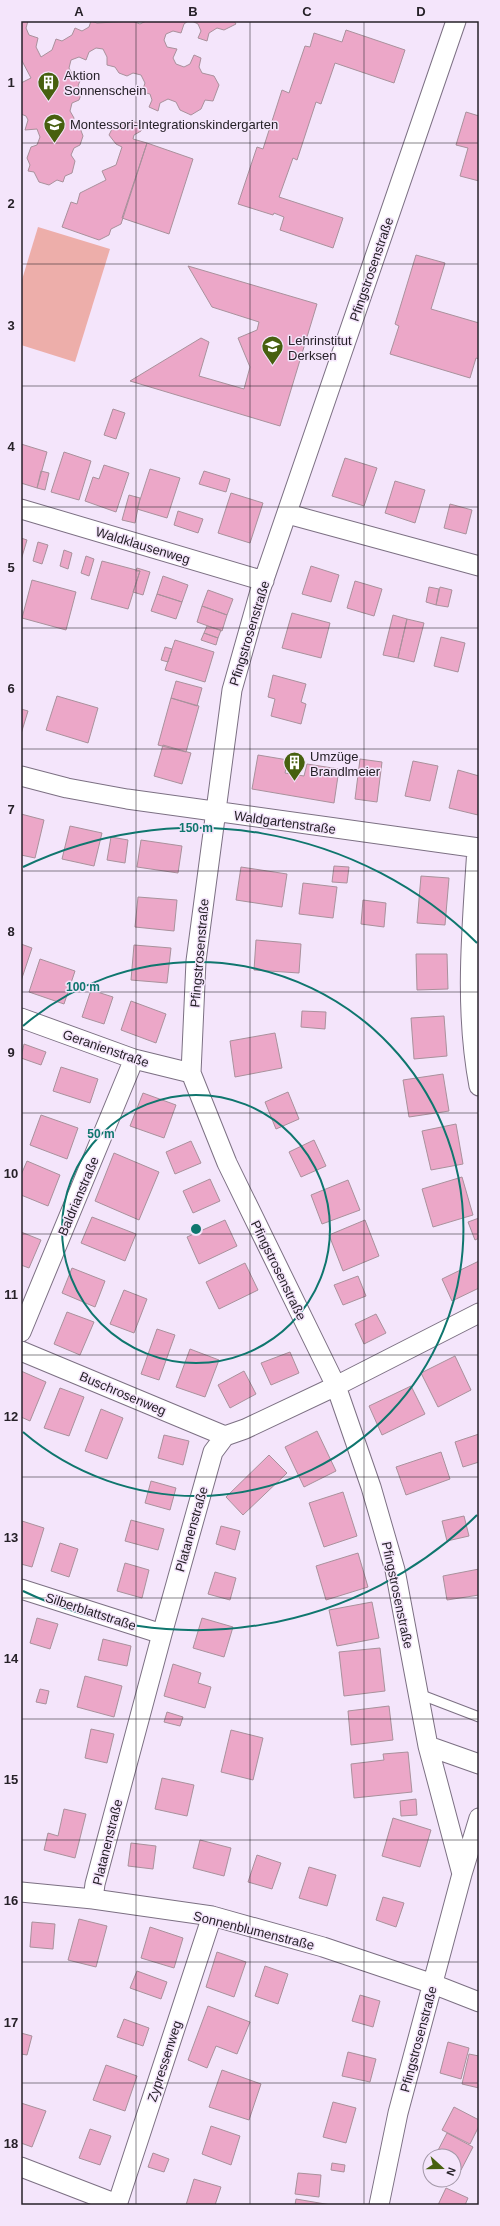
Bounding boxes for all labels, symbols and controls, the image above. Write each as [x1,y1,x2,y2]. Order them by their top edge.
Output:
text: A [74,4,84,19]
text: B [188,4,198,19]
text: C [302,4,312,19]
text: D [416,4,426,19]
place label: Aktion Sonnenschein [64,68,146,98]
building icon: Aktion Sonnenschein [35,69,61,102]
text: 1 [7,75,15,90]
school or university icon: Montessori-Integrationskindergarten [41,111,67,144]
place label: Montessori-Integrationskindergarten [70,117,278,132]
text: 2 [7,196,15,211]
street label: Pfingstrosenstraße [347,215,396,323]
text: 3 [7,318,15,333]
place label: Lehrinstitut Derksen [288,333,352,363]
school or university icon: Lehrinstitut Derksen [260,334,286,367]
text: 4 [7,439,15,454]
street label: Waldklausenweg [94,524,192,567]
text: 5 [7,560,15,575]
street label: Pfingstrosenstraße [226,579,273,688]
text: 6 [7,681,15,696]
place label: Umzüge Brandlmeier [310,749,381,779]
building icon: Umzüge Brandlmeier [282,750,308,783]
text: 7 [7,802,15,817]
street label: Waldgartenstraße [233,808,337,837]
text: 150 m [179,821,213,835]
street label: Pfingstrosenstraße [187,898,212,1008]
text: 8 [7,924,15,939]
text: 100 m [66,980,100,994]
street label: Geranienstraße [61,1027,151,1070]
text: 9 [7,1045,15,1060]
text: 50 m [87,1127,115,1141]
street label: Baldrianstraße [55,1154,102,1238]
text: 10 [4,1166,18,1181]
street label: Pfingstrosenstraße [248,1218,309,1323]
centre of rings [189,1222,203,1236]
text: 11 [4,1287,18,1302]
street label: Buschrosenweg [77,1368,168,1418]
text: 12 [4,1409,18,1424]
street label: Platanenstraße [172,1485,211,1574]
text: 13 [4,1530,18,1545]
street label: Pfingstrosenstraße [379,1540,416,1650]
street label: Silberblattstraße [44,1590,138,1633]
text: 14 [4,1651,19,1666]
text: 15 [4,1772,18,1787]
street label: Platanenstraße [90,1798,125,1887]
text: 16 [4,1893,18,1908]
street label: Sonnenblumenstraße [192,1908,316,1953]
street label: Pfingstrosenstraße [397,1984,440,2094]
text: 17 [4,2015,18,2030]
street label: Zypressenweg [144,2019,185,2104]
text: 18 [4,2136,18,2151]
north arrow [422,2148,462,2188]
text: N [444,2166,458,2177]

